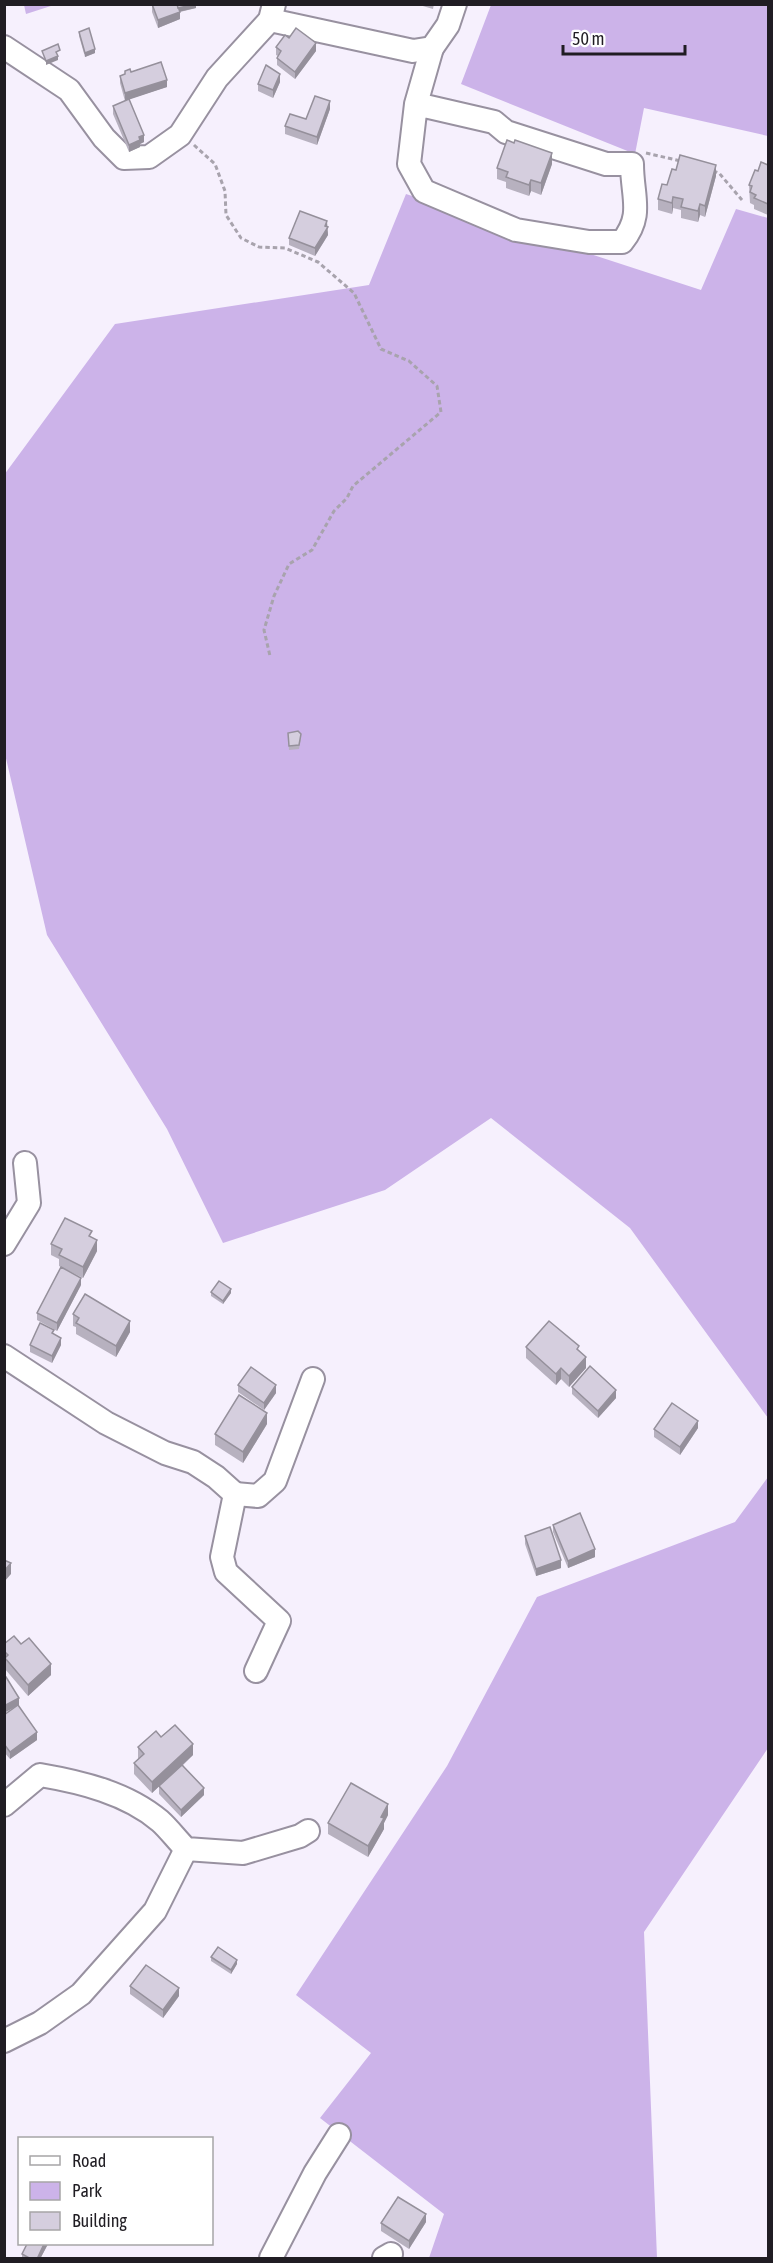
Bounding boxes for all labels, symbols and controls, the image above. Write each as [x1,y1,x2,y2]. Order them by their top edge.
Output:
scale bar [563,18,684,56]
text: 50 m [572,28,604,49]
legend [18,2137,213,2245]
text: Road [72,2150,106,2171]
text: Park [72,2180,102,2201]
text: Building [72,2210,127,2231]

